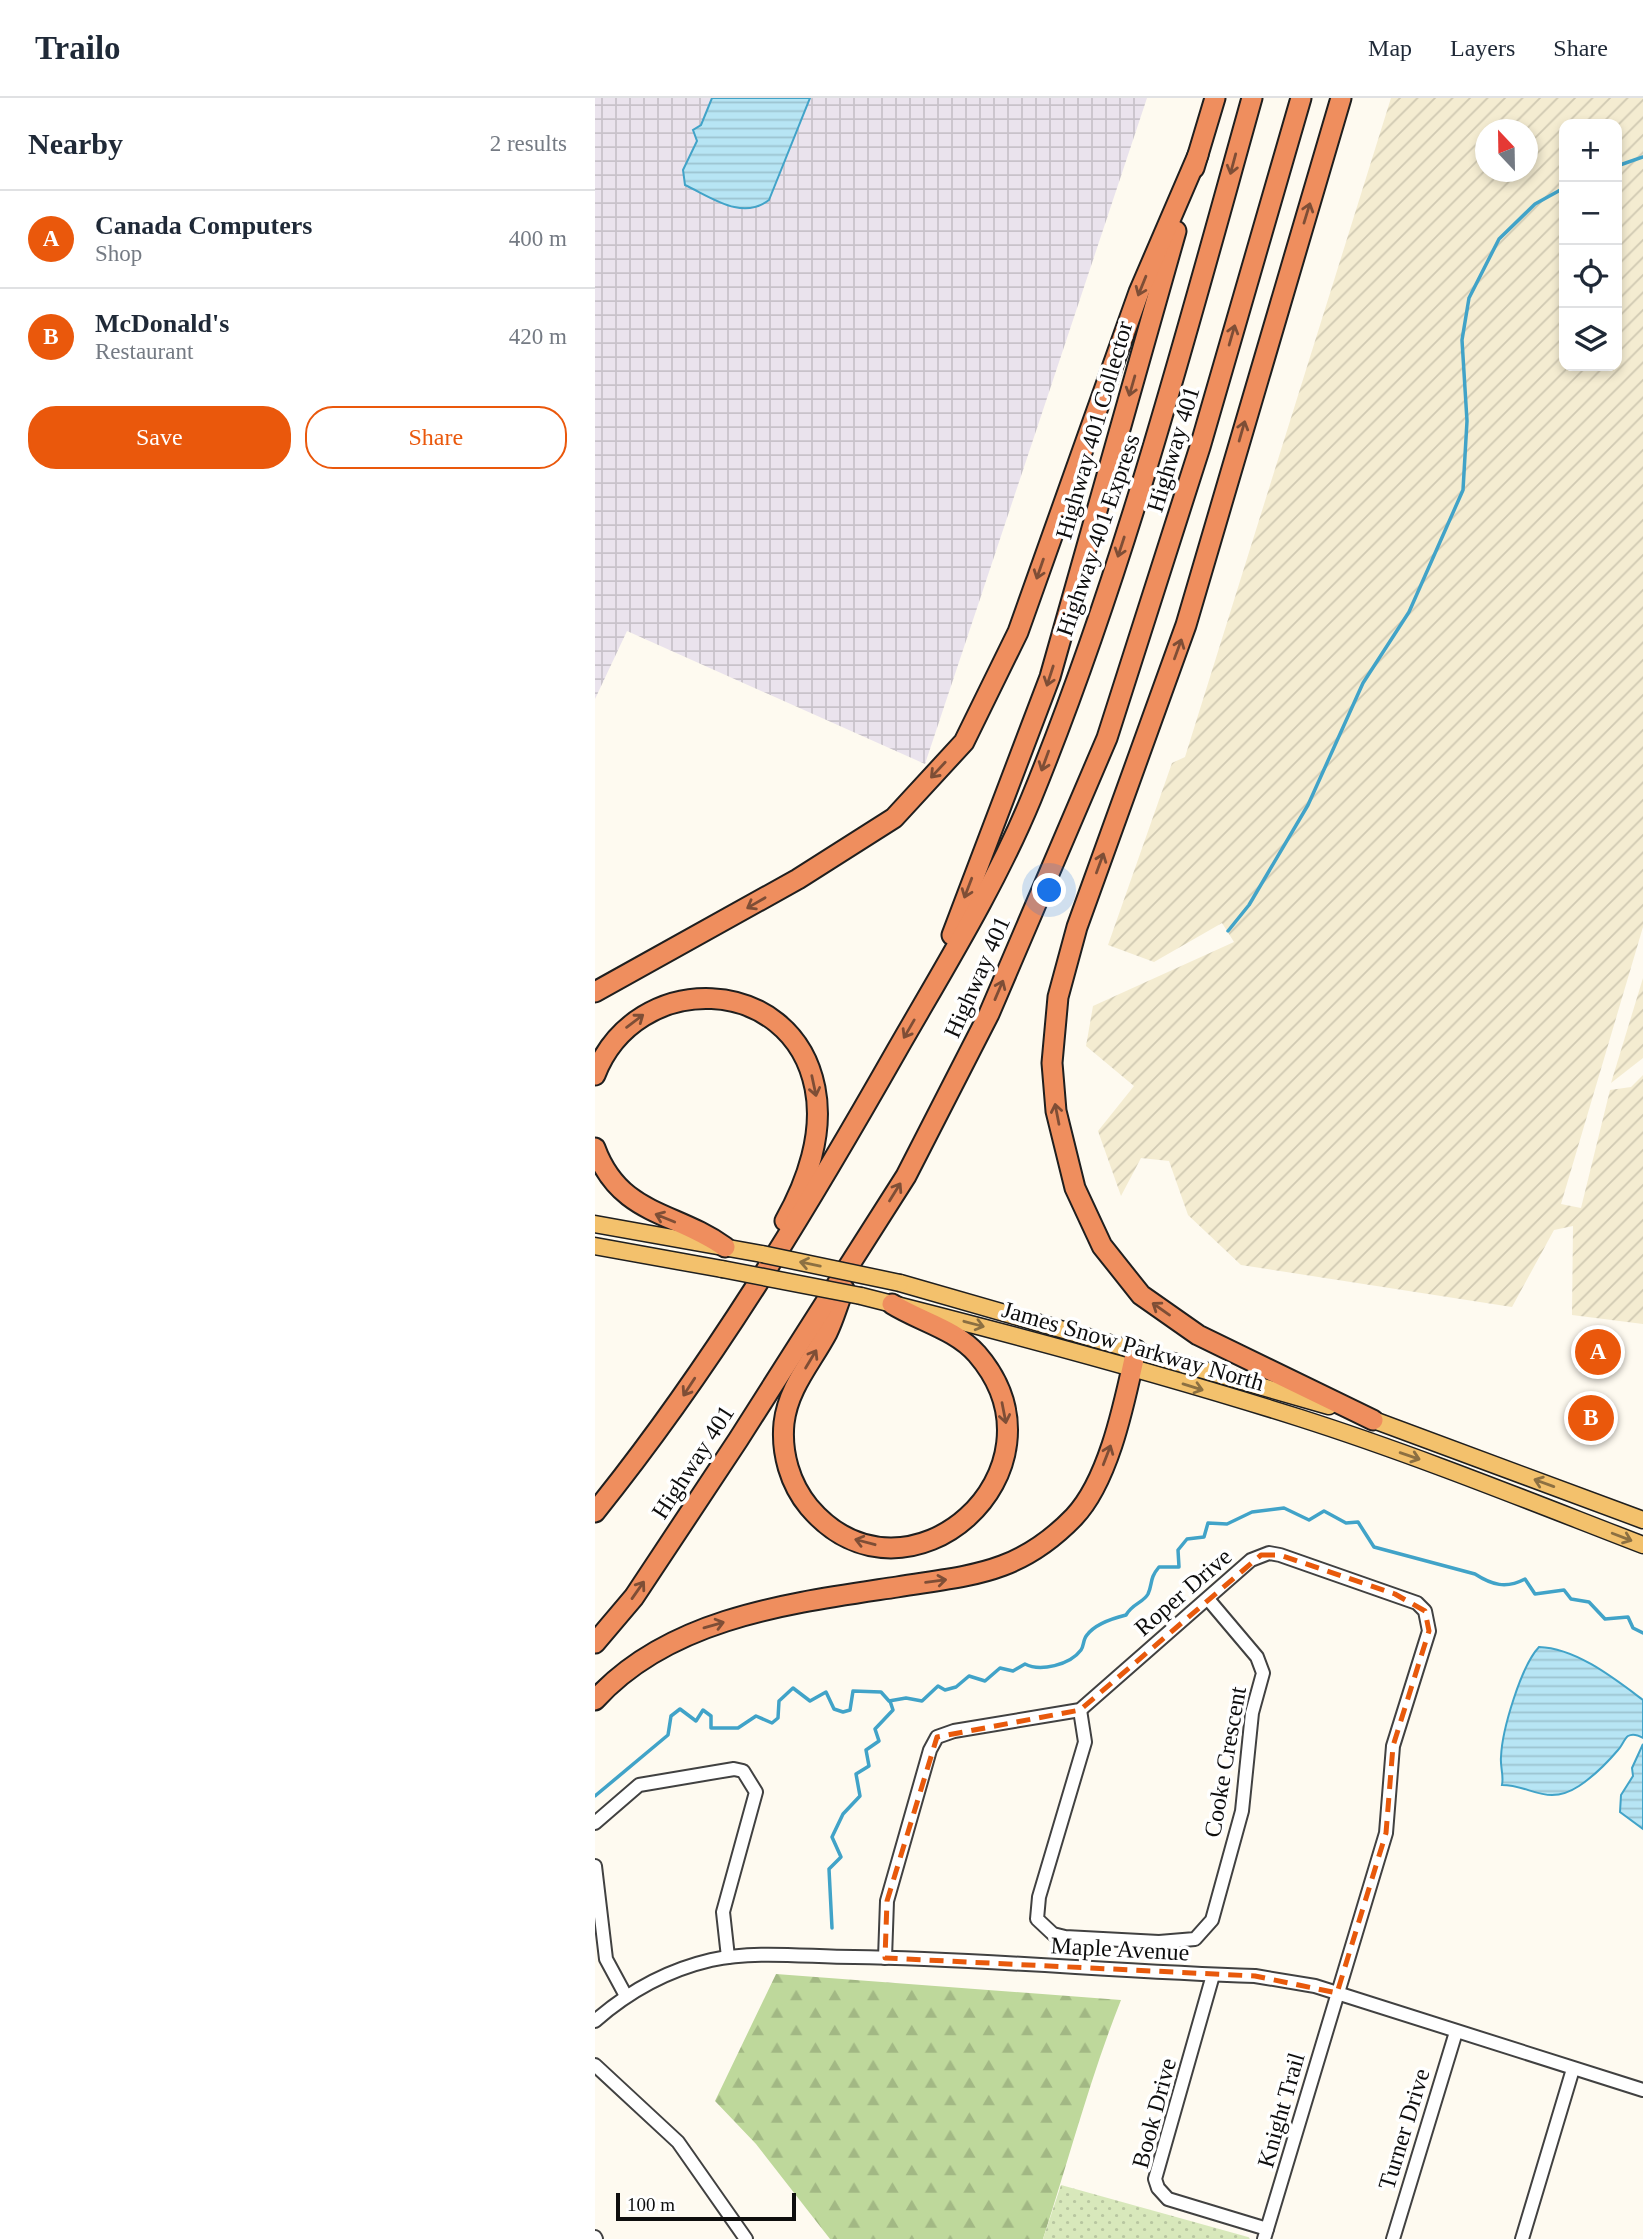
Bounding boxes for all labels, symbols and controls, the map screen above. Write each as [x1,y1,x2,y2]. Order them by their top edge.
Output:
text: Trailo [35,30,121,66]
text: Map [1368,35,1412,61]
text: Layers [1450,35,1515,61]
text: Share [1553,35,1608,61]
north arrow [1475,119,1538,182]
map controls [1559,119,1622,371]
button: + [1559,119,1622,182]
text: Nearby [28,127,123,160]
text: 2 results [490,131,567,156]
one-way arrow [1226,153,1239,175]
button: − [1559,182,1622,245]
one-way arrow [1301,202,1314,224]
text: Canada Computers [95,211,312,240]
text: A [43,226,59,251]
text: 400 m [509,226,567,251]
text: Shop [95,241,142,266]
button: locate [1559,245,1622,308]
one-way arrow [1135,274,1148,296]
button: layers [1559,308,1622,371]
text: McDonald's [95,309,229,338]
street label: Highway 401 Collector [1050,318,1138,542]
text: B [43,324,59,349]
text: 420 m [509,324,567,349]
one-way arrow [1227,324,1240,346]
text: Restaurant [95,339,193,364]
one-way arrow [1125,374,1138,397]
street label: Highway 401 [1142,383,1204,515]
button: Save [28,406,291,469]
button: Share [305,406,567,469]
one-way arrow [1236,420,1249,443]
street label: Highway 401 Express [1051,431,1145,639]
one-way arrow [1114,535,1126,557]
one-way arrow [1033,558,1046,580]
one-way arrow [1172,638,1185,660]
one-way arrow [1043,664,1055,686]
one-way arrow [1037,749,1050,771]
one-way arrow [930,761,947,778]
one-way arrow [1095,852,1107,874]
your location [1032,873,1066,907]
one-way arrow [961,876,974,898]
one-way arrow [746,896,766,910]
street label: Highway 401 [939,912,1015,1042]
one-way arrow [994,980,1007,1001]
one-way arrow [625,1014,644,1028]
one-way arrow [902,1018,915,1039]
one-way arrow [807,1074,821,1097]
one-way arrow [1050,1103,1064,1126]
one-way arrow [888,1183,903,1202]
one-way arrow [654,1210,676,1223]
one-way arrow [799,1257,822,1270]
street label: James Snow Parkway North [999,1296,1267,1396]
one-way arrow [1152,1302,1171,1316]
one-way arrow [963,1319,985,1332]
pin: A [1575,1326,1621,1378]
one-way arrow [805,1349,819,1369]
one-way arrow [682,1377,696,1396]
one-way arrow [1182,1381,1204,1394]
pin: B [1568,1392,1614,1444]
street label: Highway 401 [647,1400,739,1524]
one-way arrow [997,1401,1011,1424]
one-way arrow [1102,1444,1115,1466]
one-way arrow [1398,1451,1420,1463]
one-way arrow [1533,1476,1555,1488]
one-way arrow [1611,1531,1633,1544]
one-way arrow [854,1535,877,1548]
street label: Roper Drive [1129,1543,1237,1641]
one-way arrow [924,1575,946,1588]
one-way arrow [631,1581,645,1600]
one-way arrow [703,1617,725,1630]
street label: Cooke Crescent [1199,1684,1251,1839]
street label: Maple Avenue [1050,1932,1190,1966]
street label: Knight Trail [1252,2049,1310,2170]
street label: Book Drive [1127,2055,1181,2171]
street label: Turner Drive [1373,2065,1435,2193]
scale bar [616,2190,796,2222]
text: 100 m [627,2194,675,2215]

